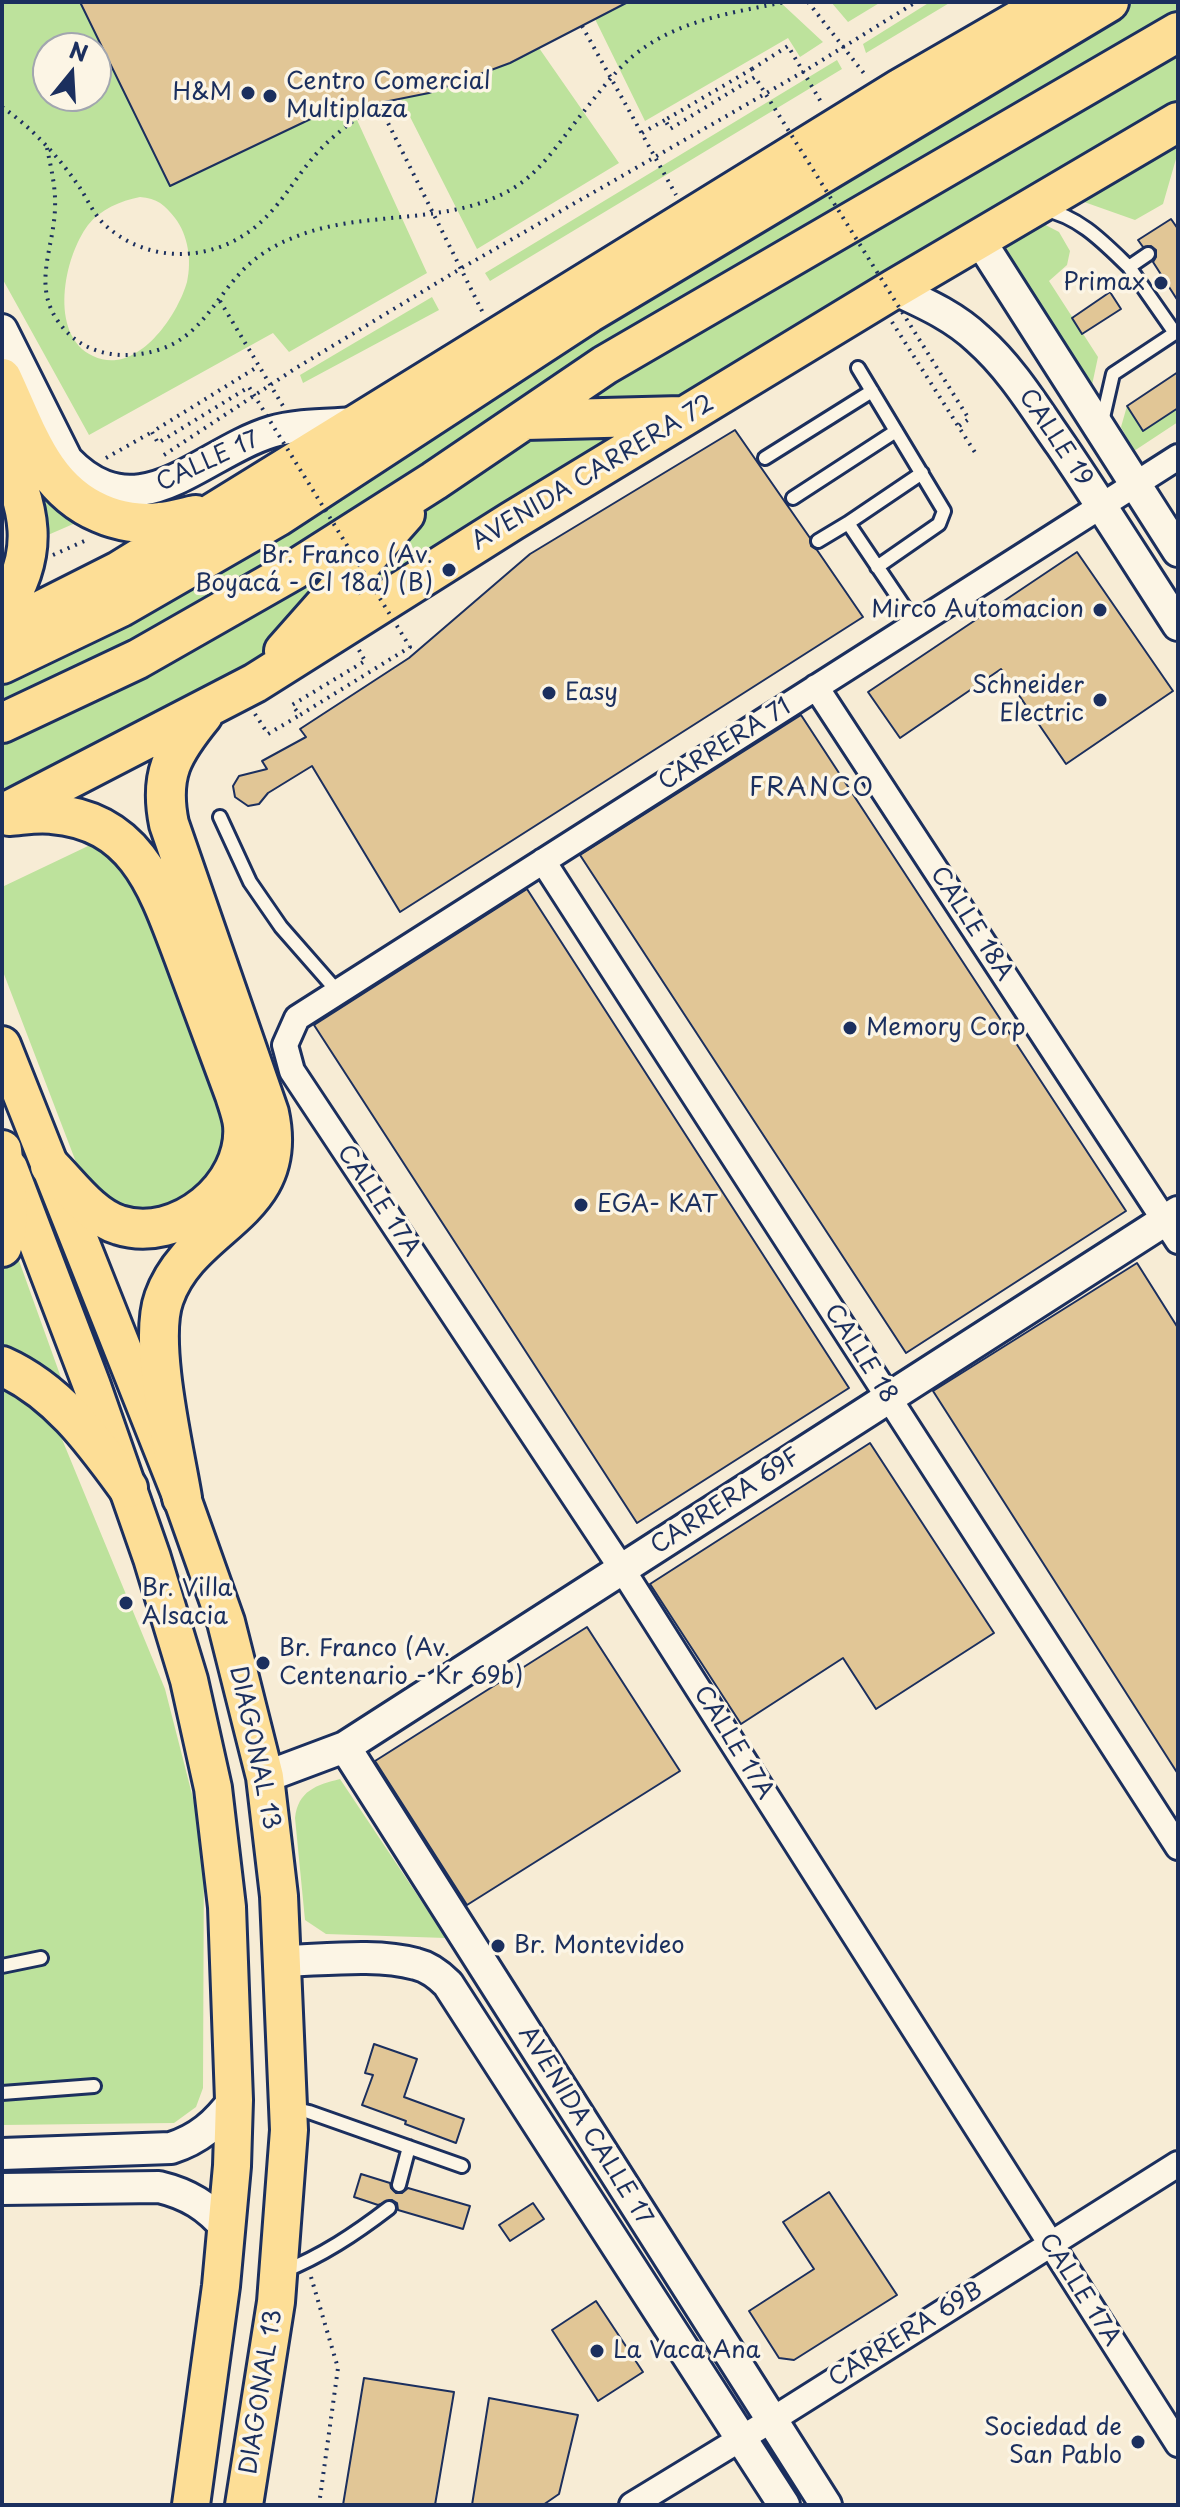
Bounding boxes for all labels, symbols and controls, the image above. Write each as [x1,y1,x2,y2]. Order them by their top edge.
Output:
north arrow [32,32,112,112]
text: N [66,32,92,69]
place label: Centro Comercial Multiplaza [286,68,491,124]
place label: H&M [173,79,232,107]
marker: H&M [239,84,257,102]
marker: Centro Comercial Multiplaza [261,87,279,105]
place label: Primax [1063,269,1145,297]
marker: Primax [1152,274,1170,292]
street label: CALLE 19 [1012,384,1098,492]
street label: AVENIDA CARRERA 72 [467,389,719,557]
street label: CALLE 17 [152,426,264,498]
place label: Br. Franco (Av. Boyacá - Cl 18a) (B) [195,542,433,598]
marker: Br. Franco (Av. Boyacá - Cl 18a) (B) [440,561,458,579]
place label: Mirco Automacion [871,596,1084,624]
marker: Mirco Automacion [1091,601,1109,619]
place label: Schneider Electric [972,672,1084,728]
place label: Easy [565,679,618,707]
marker: Easy [540,684,558,702]
marker: Schneider Electric [1091,691,1109,709]
street label: CARRERA 71 [654,693,796,797]
district label: FRANCO [750,773,874,805]
street label: CALLE 18A [923,861,1019,987]
place label: Memory Corp [866,1014,1026,1042]
marker: Memory Corp [841,1019,859,1037]
street label: CALLE 17A [330,1140,426,1262]
place label: EGA- KAT [597,1191,718,1219]
marker: EGA- KAT [572,1196,590,1214]
street label: CALLE 18 [817,1299,903,1409]
street label: CARRERA 69F [646,1443,806,1561]
place label: Br. Villa Alsacia [142,1575,233,1631]
marker: Br. Villa Alsacia [117,1594,135,1612]
place label: Br. Franco (Av. Centenario - Kr 69b) [279,1635,523,1691]
marker: Br. Franco (Av. Centenario - Kr 69b) [254,1654,272,1672]
street label: DIAGONAL 13 [223,1664,285,1832]
street label: CALLE 17A [687,1681,779,1805]
place label: Br. Montevideo [514,1932,684,1960]
marker: Br. Montevideo [489,1937,507,1955]
street label: AVENIDA CALLE 17 [512,2021,658,2231]
street label: CALLE 17A [1032,2228,1126,2352]
street label: CARRERA 69B [824,2276,988,2394]
street label: DIAGONAL 13 [235,2307,289,2477]
place label: La Vaca Ana [613,2337,760,2365]
marker: La Vaca Ana [588,2342,606,2360]
place label: Sociedad de San Pablo [984,2414,1122,2470]
marker: Sociedad de San Pablo [1129,2433,1147,2451]

